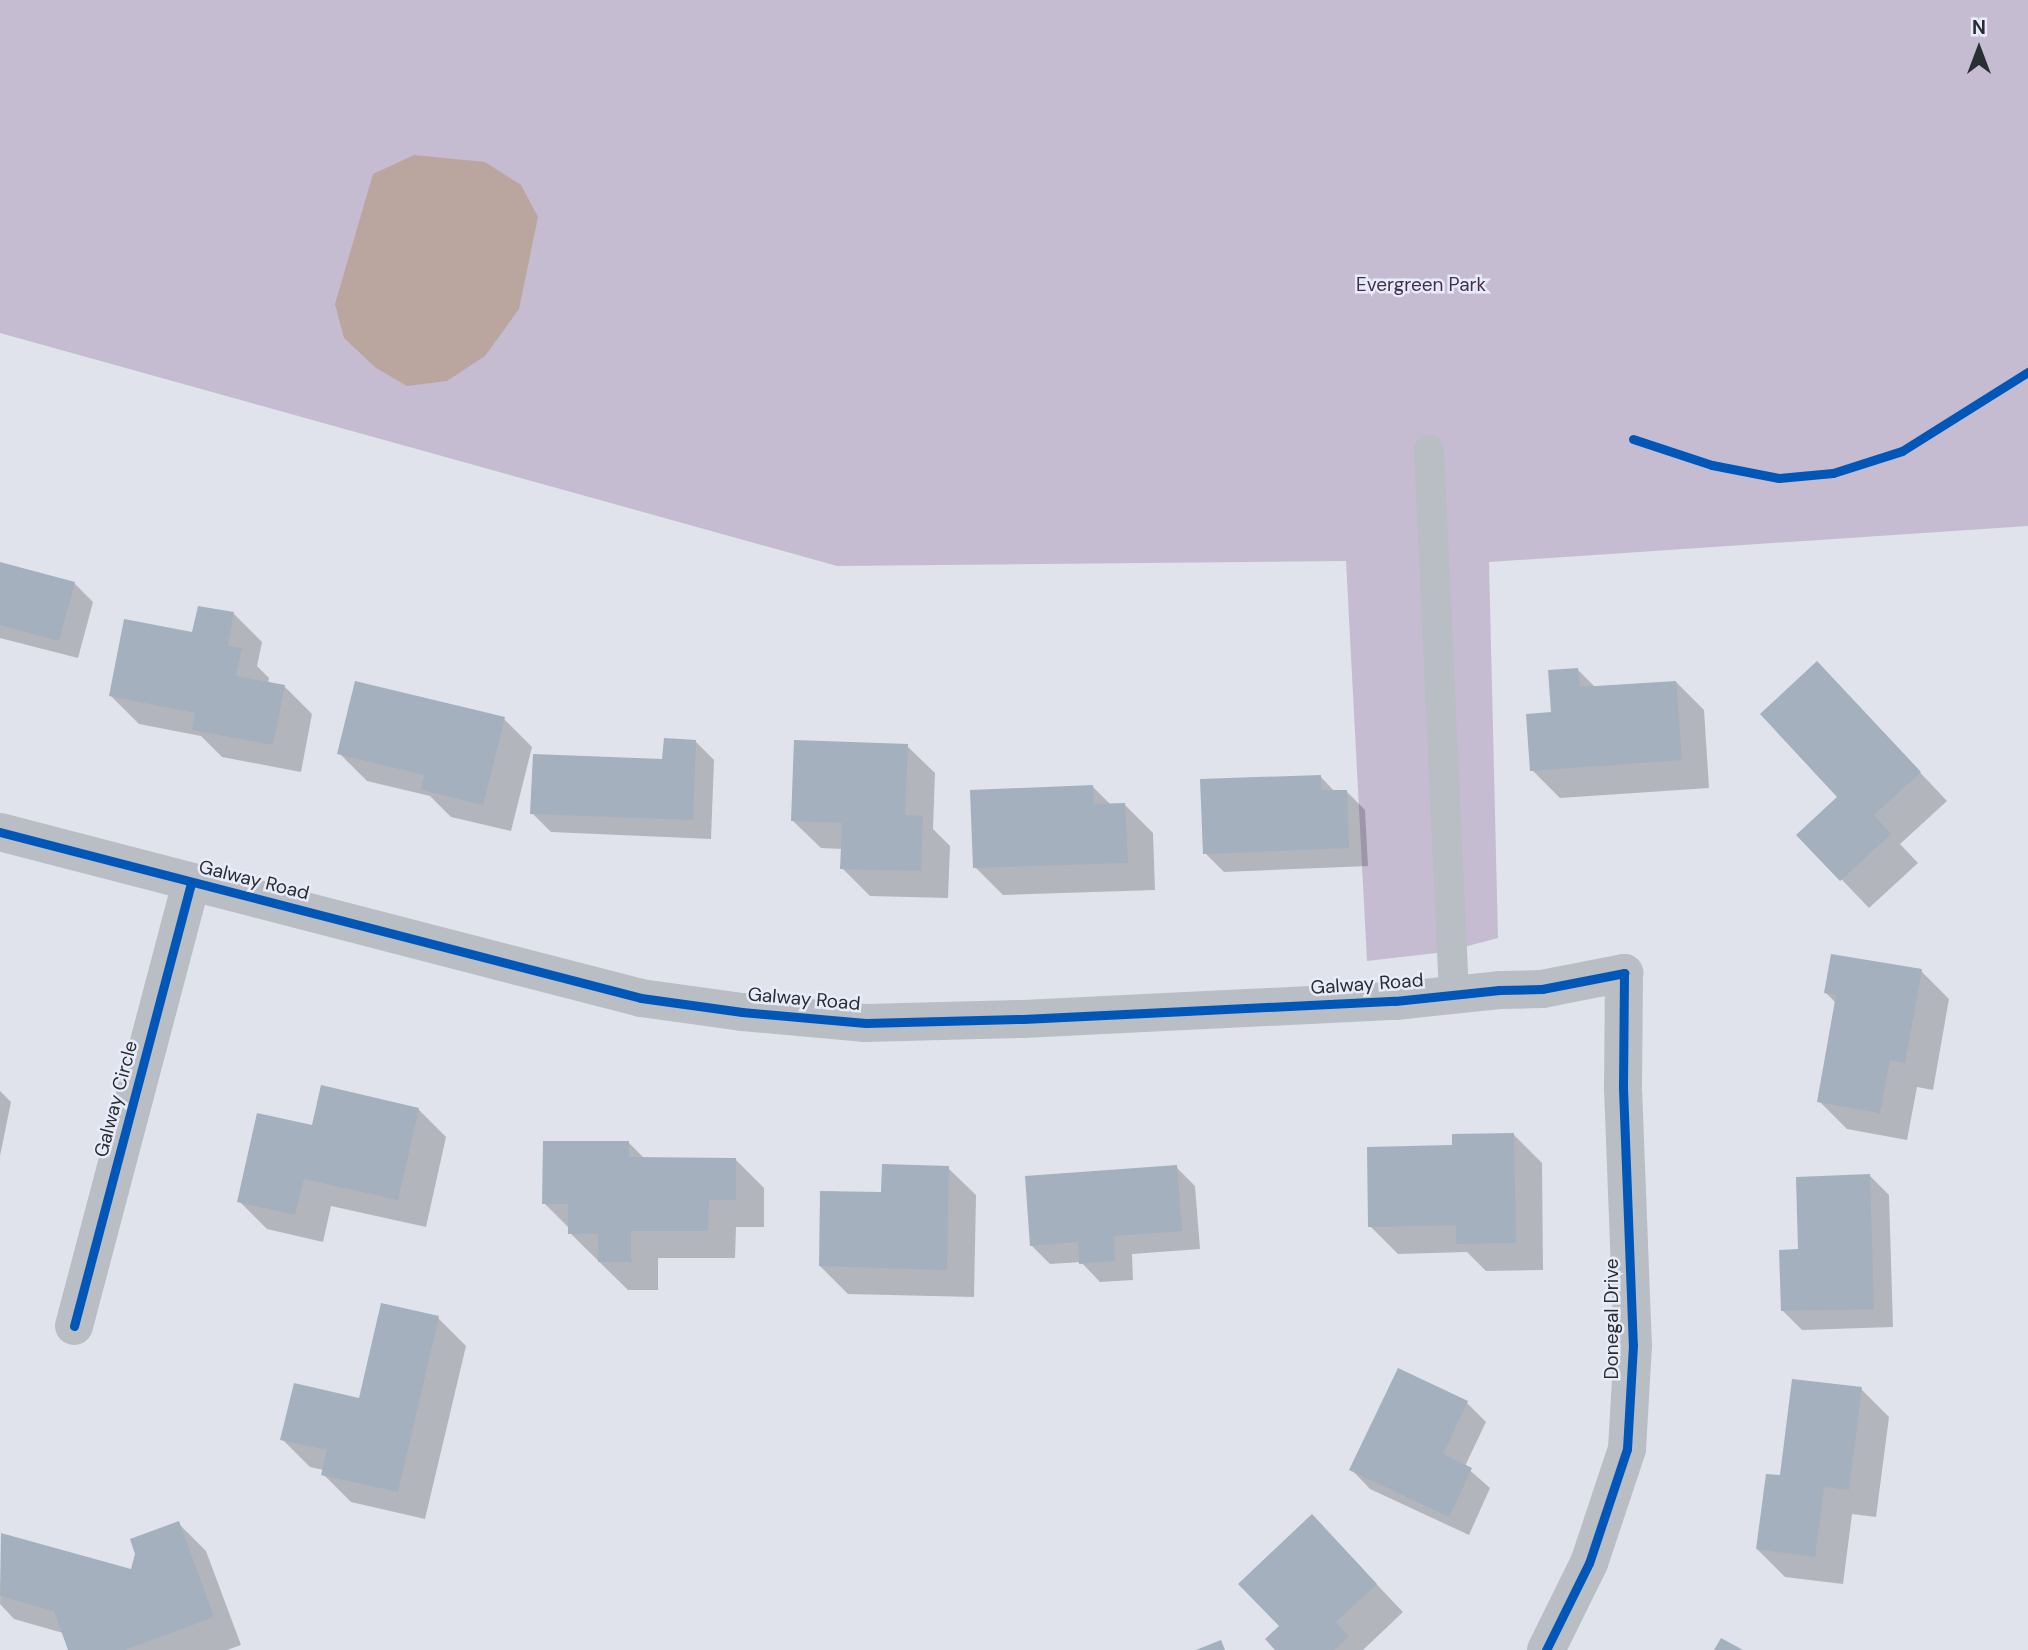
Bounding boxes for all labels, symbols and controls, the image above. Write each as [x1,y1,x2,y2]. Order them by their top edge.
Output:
north arrow [1944,14,2014,84]
text: N [1972,15,1986,40]
park label: Evergreen Park [1356,274,1486,296]
street label: Galway Road [196,855,312,905]
street label: Galway Road [1310,969,1424,999]
street label: Galway Road [747,983,861,1015]
street label: Galway Circle [90,1038,142,1160]
street label: Donegal Drive [1601,1258,1623,1380]

